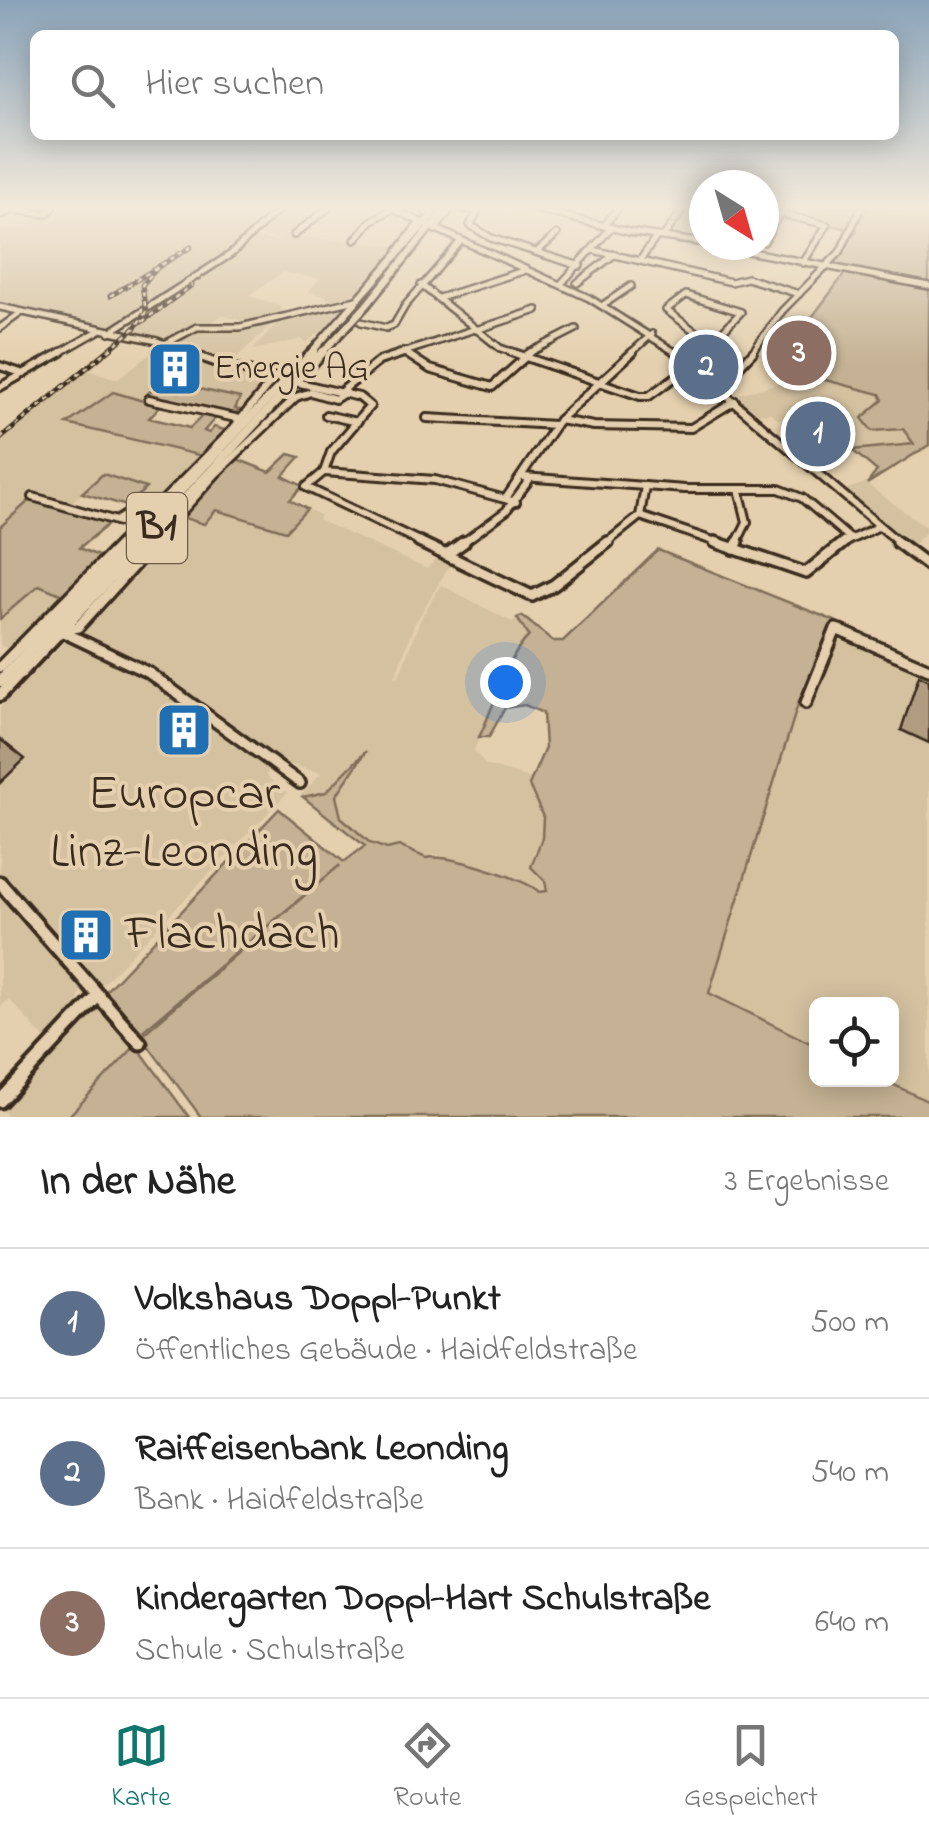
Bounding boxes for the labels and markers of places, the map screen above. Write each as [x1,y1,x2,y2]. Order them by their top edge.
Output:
pin: 3 [766,316,832,390]
pin: 2 [674,330,738,404]
building icon: Energie AG [145,339,205,399]
place label: Energie AG [214,344,369,395]
pin: 1 [786,396,850,472]
building icon: Europcar Linz-Leonding [154,700,214,760]
place label: Europcar Linz-Leonding [50,759,318,891]
place label: Flachdach [124,899,340,972]
building icon: Flachdach [56,905,116,965]

